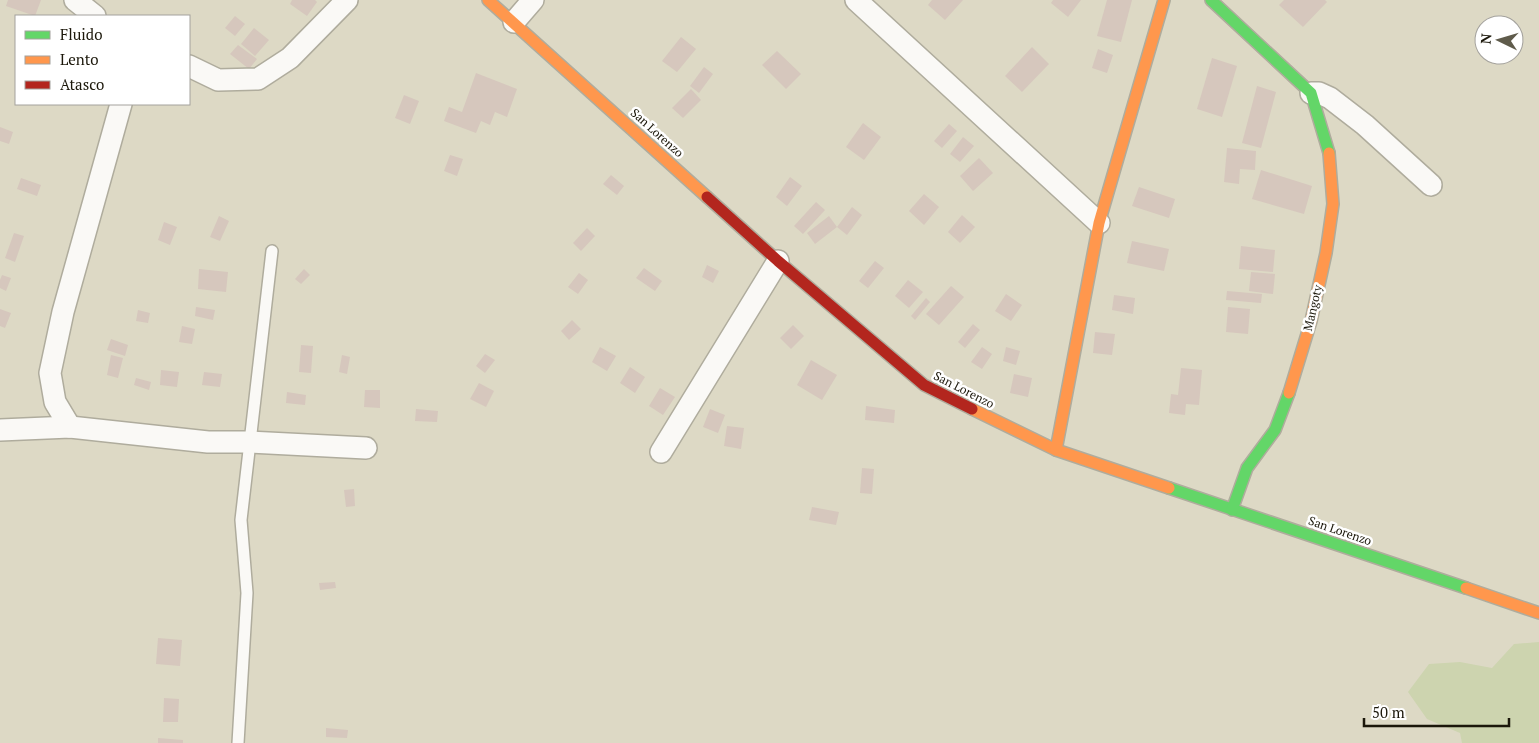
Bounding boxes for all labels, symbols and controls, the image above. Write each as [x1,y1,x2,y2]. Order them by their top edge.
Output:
legend [15,15,190,105]
north arrow [1474,15,1524,65]
text: Fluido [60,24,102,44]
text: N [1476,32,1496,45]
text: Lento [60,49,99,69]
text: Atasco [60,74,104,94]
street label: San Lorenzo [628,105,687,160]
street label: Mangoty [1300,282,1325,332]
street label: San Lorenzo [931,368,997,411]
street label: San Lorenzo [1307,513,1374,548]
scale bar [1364,696,1509,728]
text: 50 m [1372,702,1405,722]

